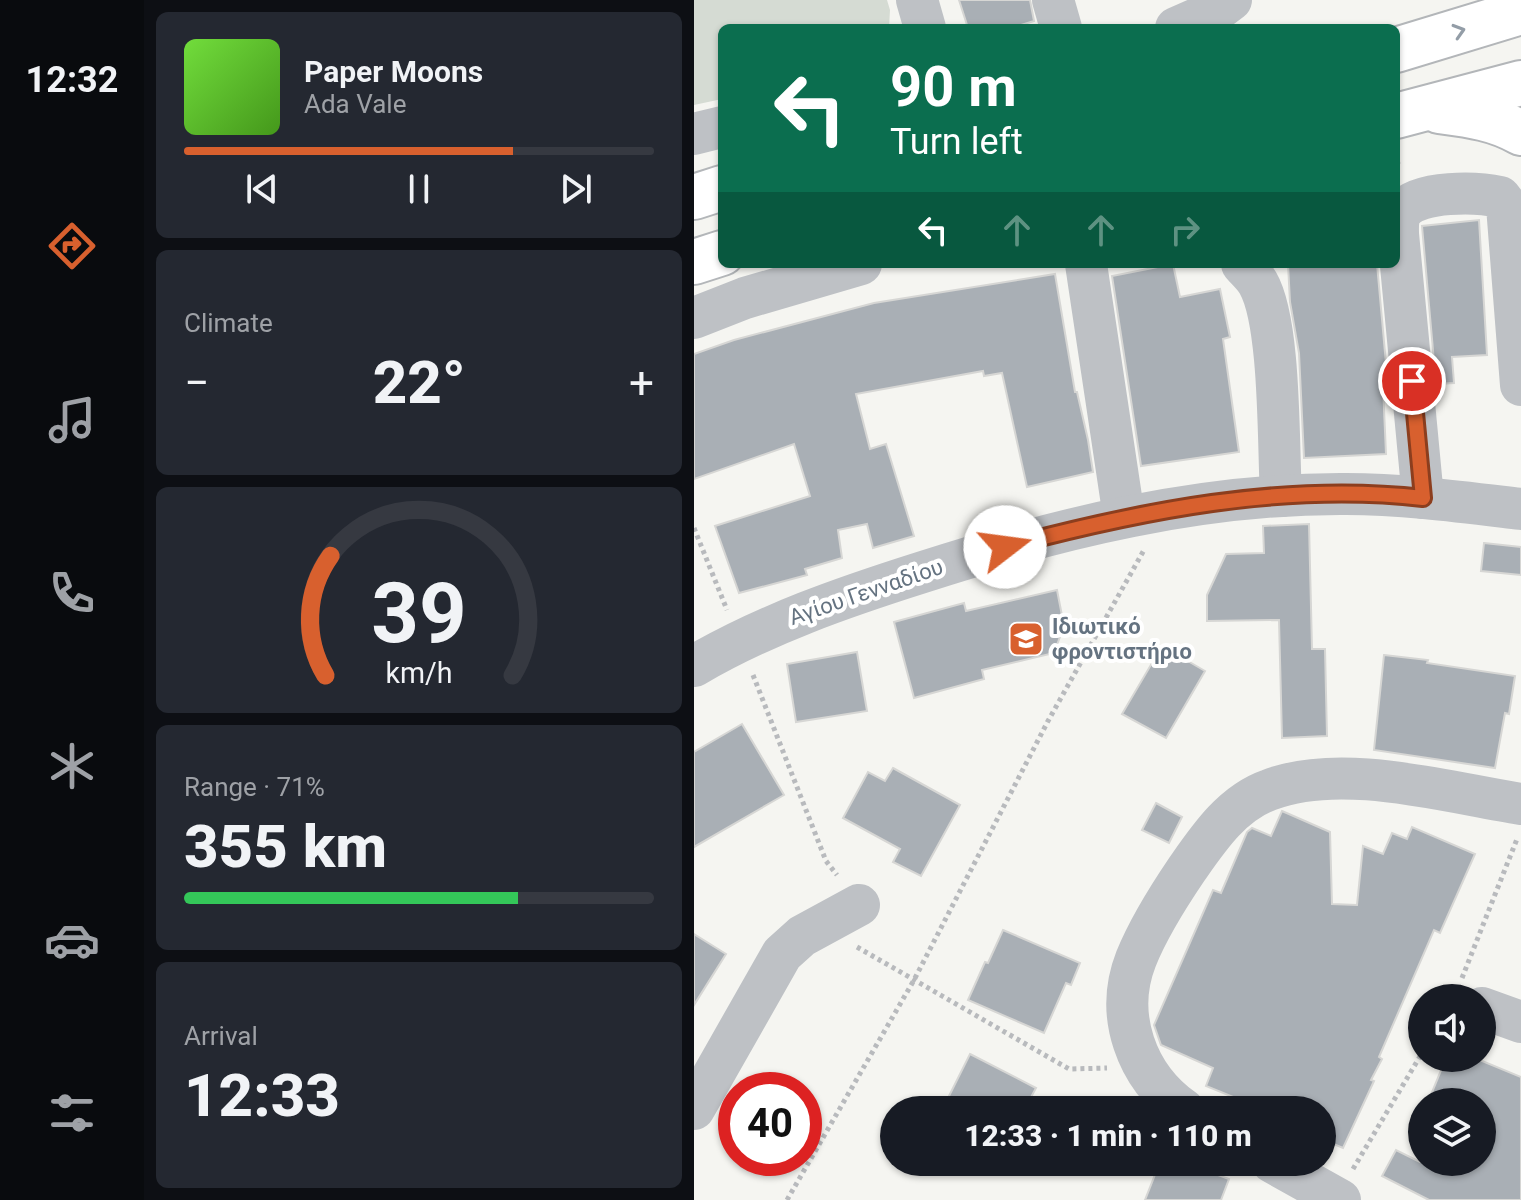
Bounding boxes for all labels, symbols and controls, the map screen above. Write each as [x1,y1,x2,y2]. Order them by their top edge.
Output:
one-way arrow [1451,24,1465,40]
text: Paper Moons [304,54,483,89]
text: 90 m [890,54,1017,120]
icon: left [758,56,862,160]
text: 12:32 [26,59,118,101]
text: Ada Vale [304,89,406,119]
text: Turn left [890,121,1023,163]
icon: previous [240,167,284,211]
icon: pause [397,167,441,211]
icon: next [554,167,598,211]
icon: left [911,208,955,252]
icon: ahead [995,208,1039,252]
icon: ahead [1079,208,1123,252]
icon: right [1163,208,1207,252]
icon: directions [44,218,100,274]
text: Climate [184,308,273,338]
text: 22° [373,347,466,418]
pin [1378,347,1446,415]
text: − [184,357,209,409]
text: + [629,357,654,409]
icon: arrive [1390,359,1434,403]
icon: music [44,392,100,448]
position arrow [963,505,1047,589]
street label: Αγίου Γενναδίου [786,554,946,630]
icon: phone [44,565,100,621]
text: 39 [371,565,467,662]
place label: Ιδιωτικό φροντιστήριο [1052,614,1192,664]
school or university icon: Ιδιωτικό φροντιστήριο [1007,620,1045,658]
text: km/h [385,656,453,690]
icon: climate [44,738,100,794]
text: Range · 71% [184,772,325,802]
text: 355 km [184,811,387,882]
icon: car [44,912,100,968]
map controls [1408,984,1496,1176]
button: sound [1408,984,1496,1072]
text: Arrival [184,1021,258,1051]
text: 12:33 [184,1060,340,1131]
speed limit sign: 40 [718,1072,822,1176]
icon: filters [44,1085,100,1141]
button: layers [1408,1088,1496,1176]
text: 12:33 · 1 min · 110 m [964,1118,1252,1153]

